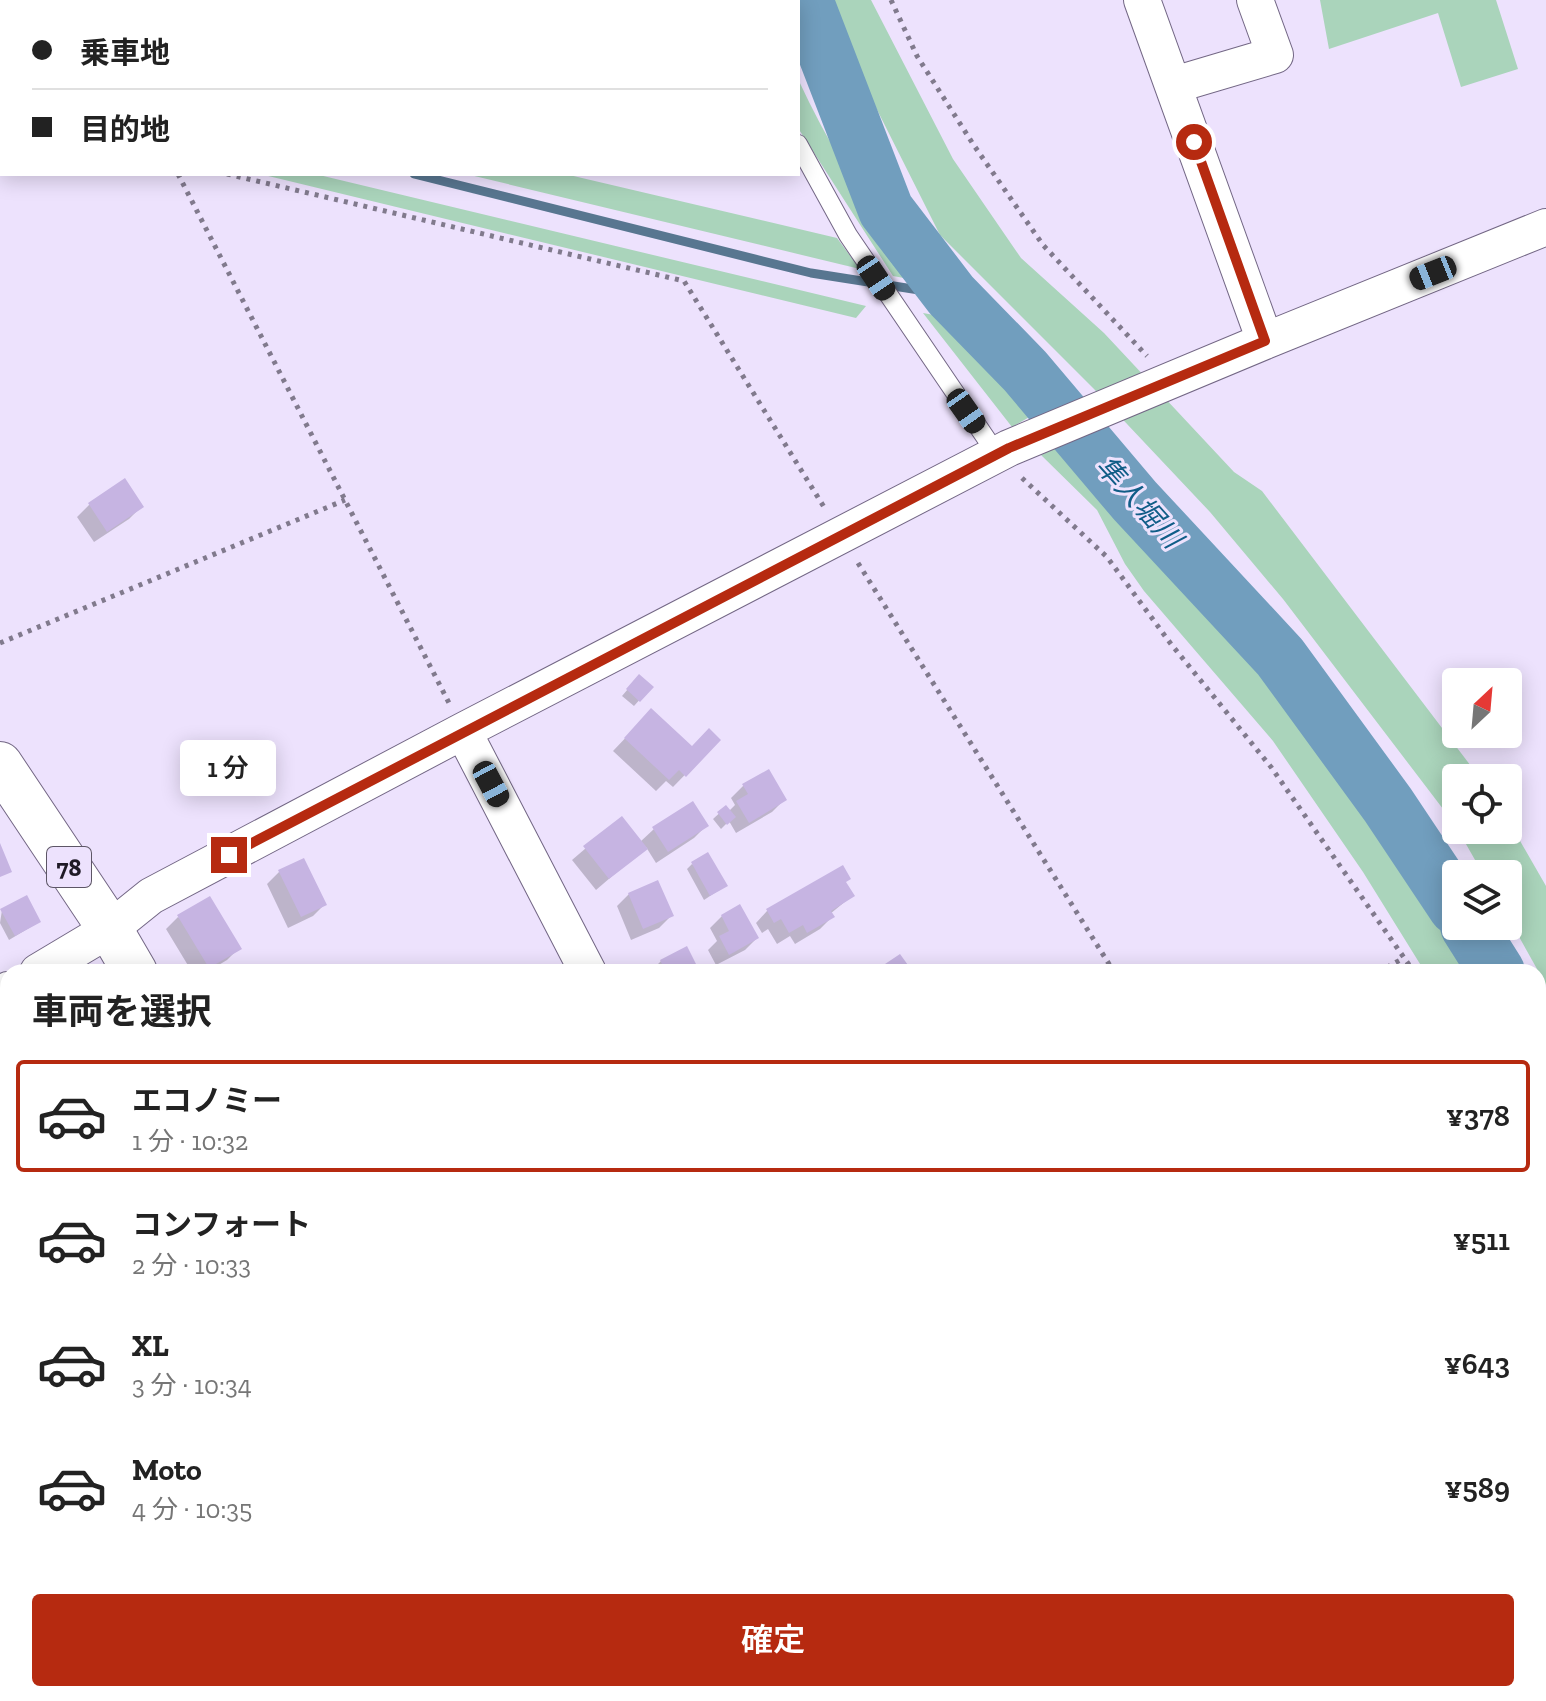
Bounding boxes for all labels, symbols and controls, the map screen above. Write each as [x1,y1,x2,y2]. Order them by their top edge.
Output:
text: 乗車地 [80,35,170,71]
text: 目的地 [80,112,170,148]
route start [1176,124,1212,160]
car [853,251,899,305]
car [1406,253,1460,293]
car [942,384,990,438]
water label: 隼人堀川 [1089,449,1191,557]
north arrow [1442,668,1522,748]
map controls [1442,668,1522,940]
callout: 1 分 [181,739,277,795]
text: 1 分 [207,752,249,784]
car [469,757,513,811]
button: locate [1442,764,1522,844]
route end [211,837,247,873]
road number: 78 [47,847,91,887]
button: layers [1442,860,1522,940]
text: 車両を選択 [32,990,212,1033]
icon: car [36,1080,108,1152]
text: エコノミー [132,1083,282,1119]
text: ¥378 [1446,1098,1510,1134]
text: 1 分 · 10:32 [132,1125,248,1157]
icon: car [36,1204,108,1276]
text: コンフォート [132,1207,311,1243]
text: ¥511 [1453,1222,1510,1258]
text: 2 分 · 10:33 [132,1249,251,1281]
icon: car [36,1328,108,1400]
text: XL [132,1328,169,1364]
text: ¥643 [1444,1346,1510,1382]
text: 3 分 · 10:34 [132,1369,252,1401]
icon: car [36,1452,108,1524]
text: Moto [132,1452,202,1488]
text: ¥589 [1445,1470,1510,1506]
text: 4 分 · 10:35 [132,1493,252,1525]
button: 確定 [32,1594,1514,1686]

